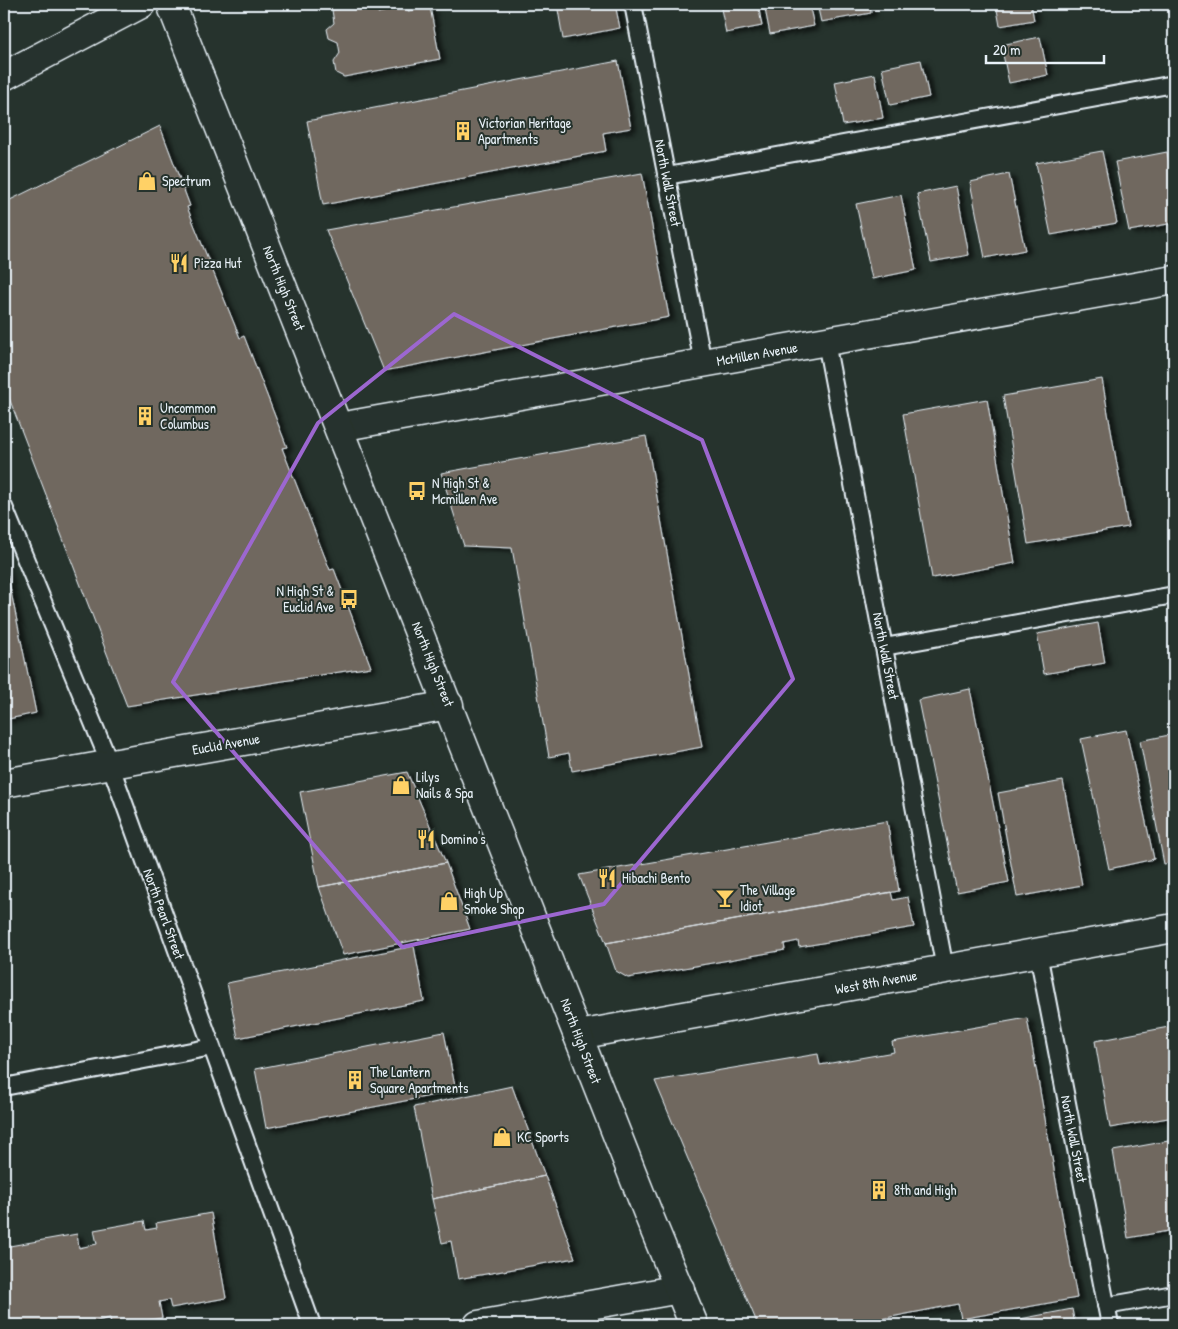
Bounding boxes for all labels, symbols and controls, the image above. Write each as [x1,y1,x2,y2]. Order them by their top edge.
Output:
scale bar [986,32,1103,64]
text: 20 m [993,39,1020,60]
place label: Victorian Heritage Apartments [478,113,572,149]
building icon: Victorian Heritage Apartments [452,120,474,142]
street label: North Wall Street [651,138,686,228]
shop icon: Spectrum [136,170,158,192]
place label: Spectrum [162,171,211,191]
street label: North High Street [258,243,310,334]
restaurant icon: Pizza Hut [168,252,190,274]
place label: Pizza Hut [194,253,242,272]
street label: McMillen Avenue [715,337,799,370]
place label: Uncommon Columbus [160,398,216,433]
building icon: Uncommon Columbus [134,405,156,427]
place label: N High St & Mcmillen Ave [432,473,498,508]
bus stop icon: N High St & Mcmillen Ave [406,480,428,502]
place label: N High St & Euclid Ave [276,581,334,616]
bus stop icon: N High St & Euclid Ave [338,588,360,610]
street label: North Wall Street [869,611,904,701]
street label: North High Street [407,619,459,710]
street label: Euclid Avenue [191,728,262,759]
place label: Lilys Nails & Spa [416,767,473,803]
shop icon: Lilys Nails & Spa [390,774,412,796]
restaurant icon: Domino's [415,828,437,850]
place label: Domino's [441,829,486,848]
street label: North Pearl Street [139,866,190,962]
restaurant icon: Hibachi Bento [596,867,618,889]
place label: Hibachi Bento [622,868,690,887]
place label: The Village Idiot [740,880,796,915]
place label: High Up Smoke Shop [464,883,524,919]
bar icon: The Village Idiot [714,887,736,909]
shop icon: High Up Smoke Shop [438,890,460,912]
street label: West 8th Avenue [833,965,919,998]
street label: North High Street [556,995,607,1087]
place label: The Lantern Square Apartments [370,1062,468,1098]
building icon: The Lantern Square Apartments [344,1069,366,1091]
street label: North Wall Street [1057,1094,1092,1184]
shop icon: KC Sports [491,1126,513,1148]
place label: KC Sports [517,1127,569,1147]
building icon: 8th and High [868,1179,890,1201]
place label: 8th and High [894,1180,956,1200]

